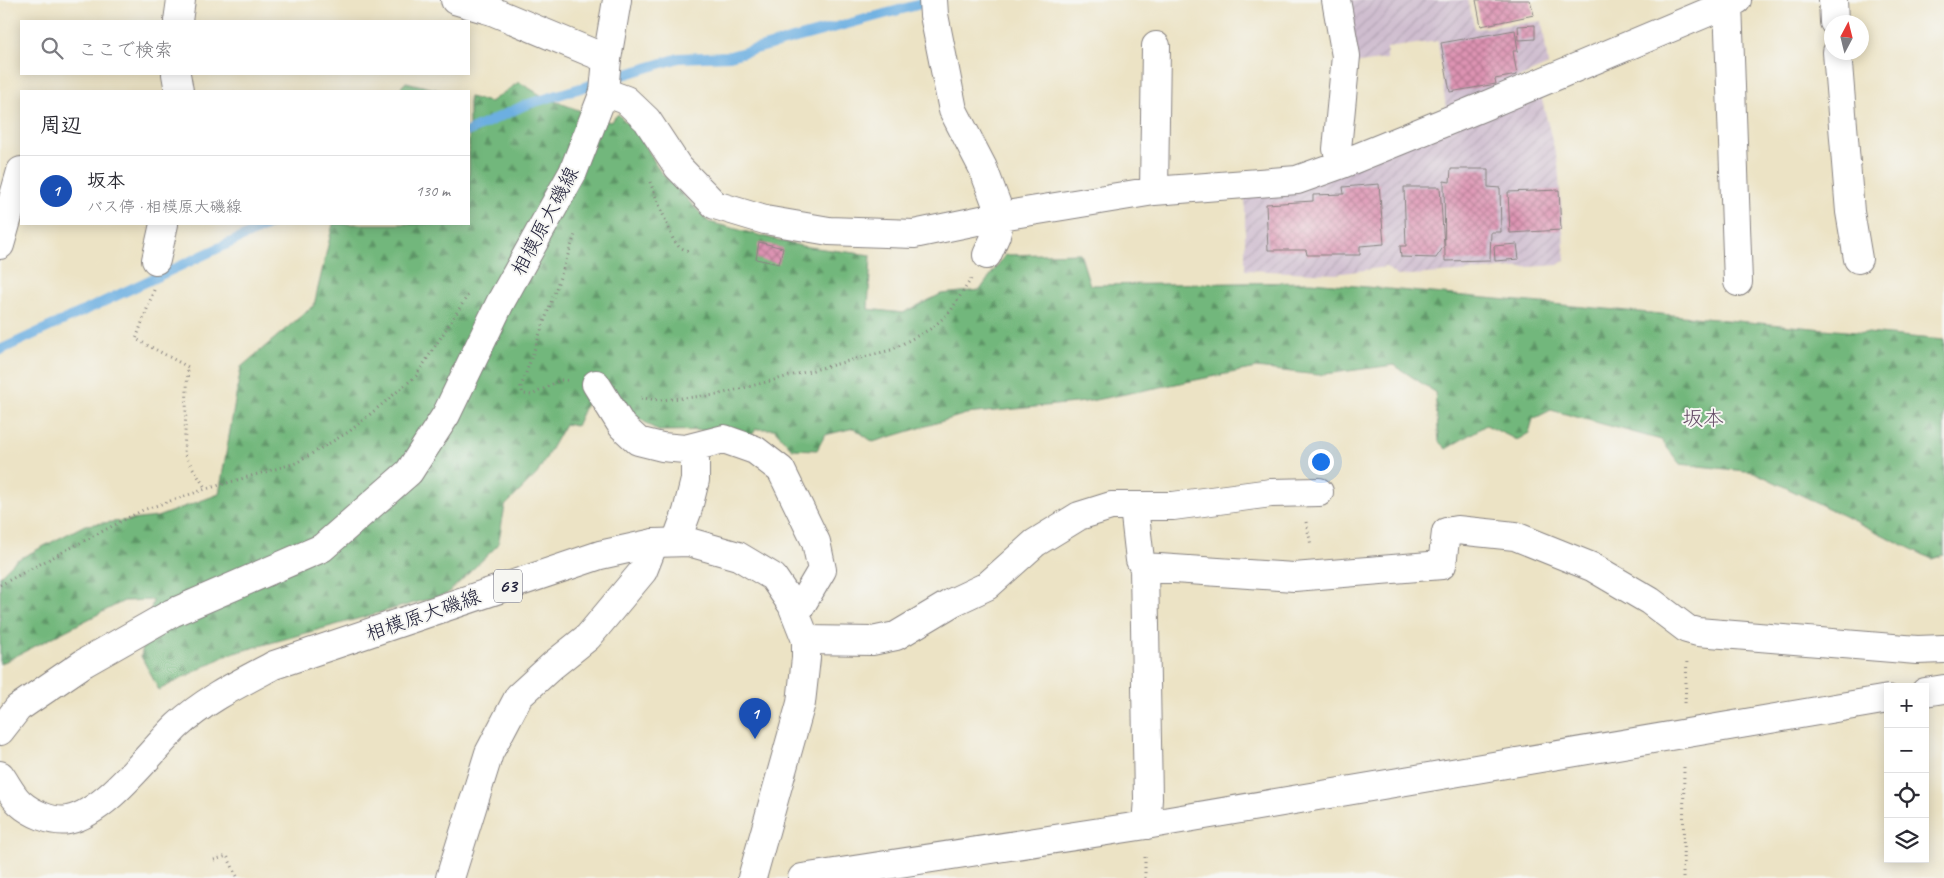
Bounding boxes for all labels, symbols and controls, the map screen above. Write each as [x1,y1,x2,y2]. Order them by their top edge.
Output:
north arrow [1824,15,1869,60]
search box [20,20,470,75]
icon: search [38,34,66,62]
text: ここで検索 [78,38,173,62]
text: 周辺 [40,112,82,138]
street label: 相模原大磯線 [506,162,584,280]
text: 坂本 [87,169,125,193]
text: 1 [52,181,60,201]
text: 130 m [416,181,450,201]
text: バス停 · 相模原大磯線 [87,197,242,217]
district label: 坂本 [1682,405,1724,431]
your location [1308,449,1334,475]
road number: 63 [494,570,522,602]
street label: 相模原大磯線 [362,584,484,646]
map controls [1884,683,1929,863]
button: + [1884,683,1929,728]
pin: 1 [739,698,771,739]
button: − [1884,728,1929,773]
button: locate [1884,773,1929,818]
button: layers [1884,818,1929,863]

